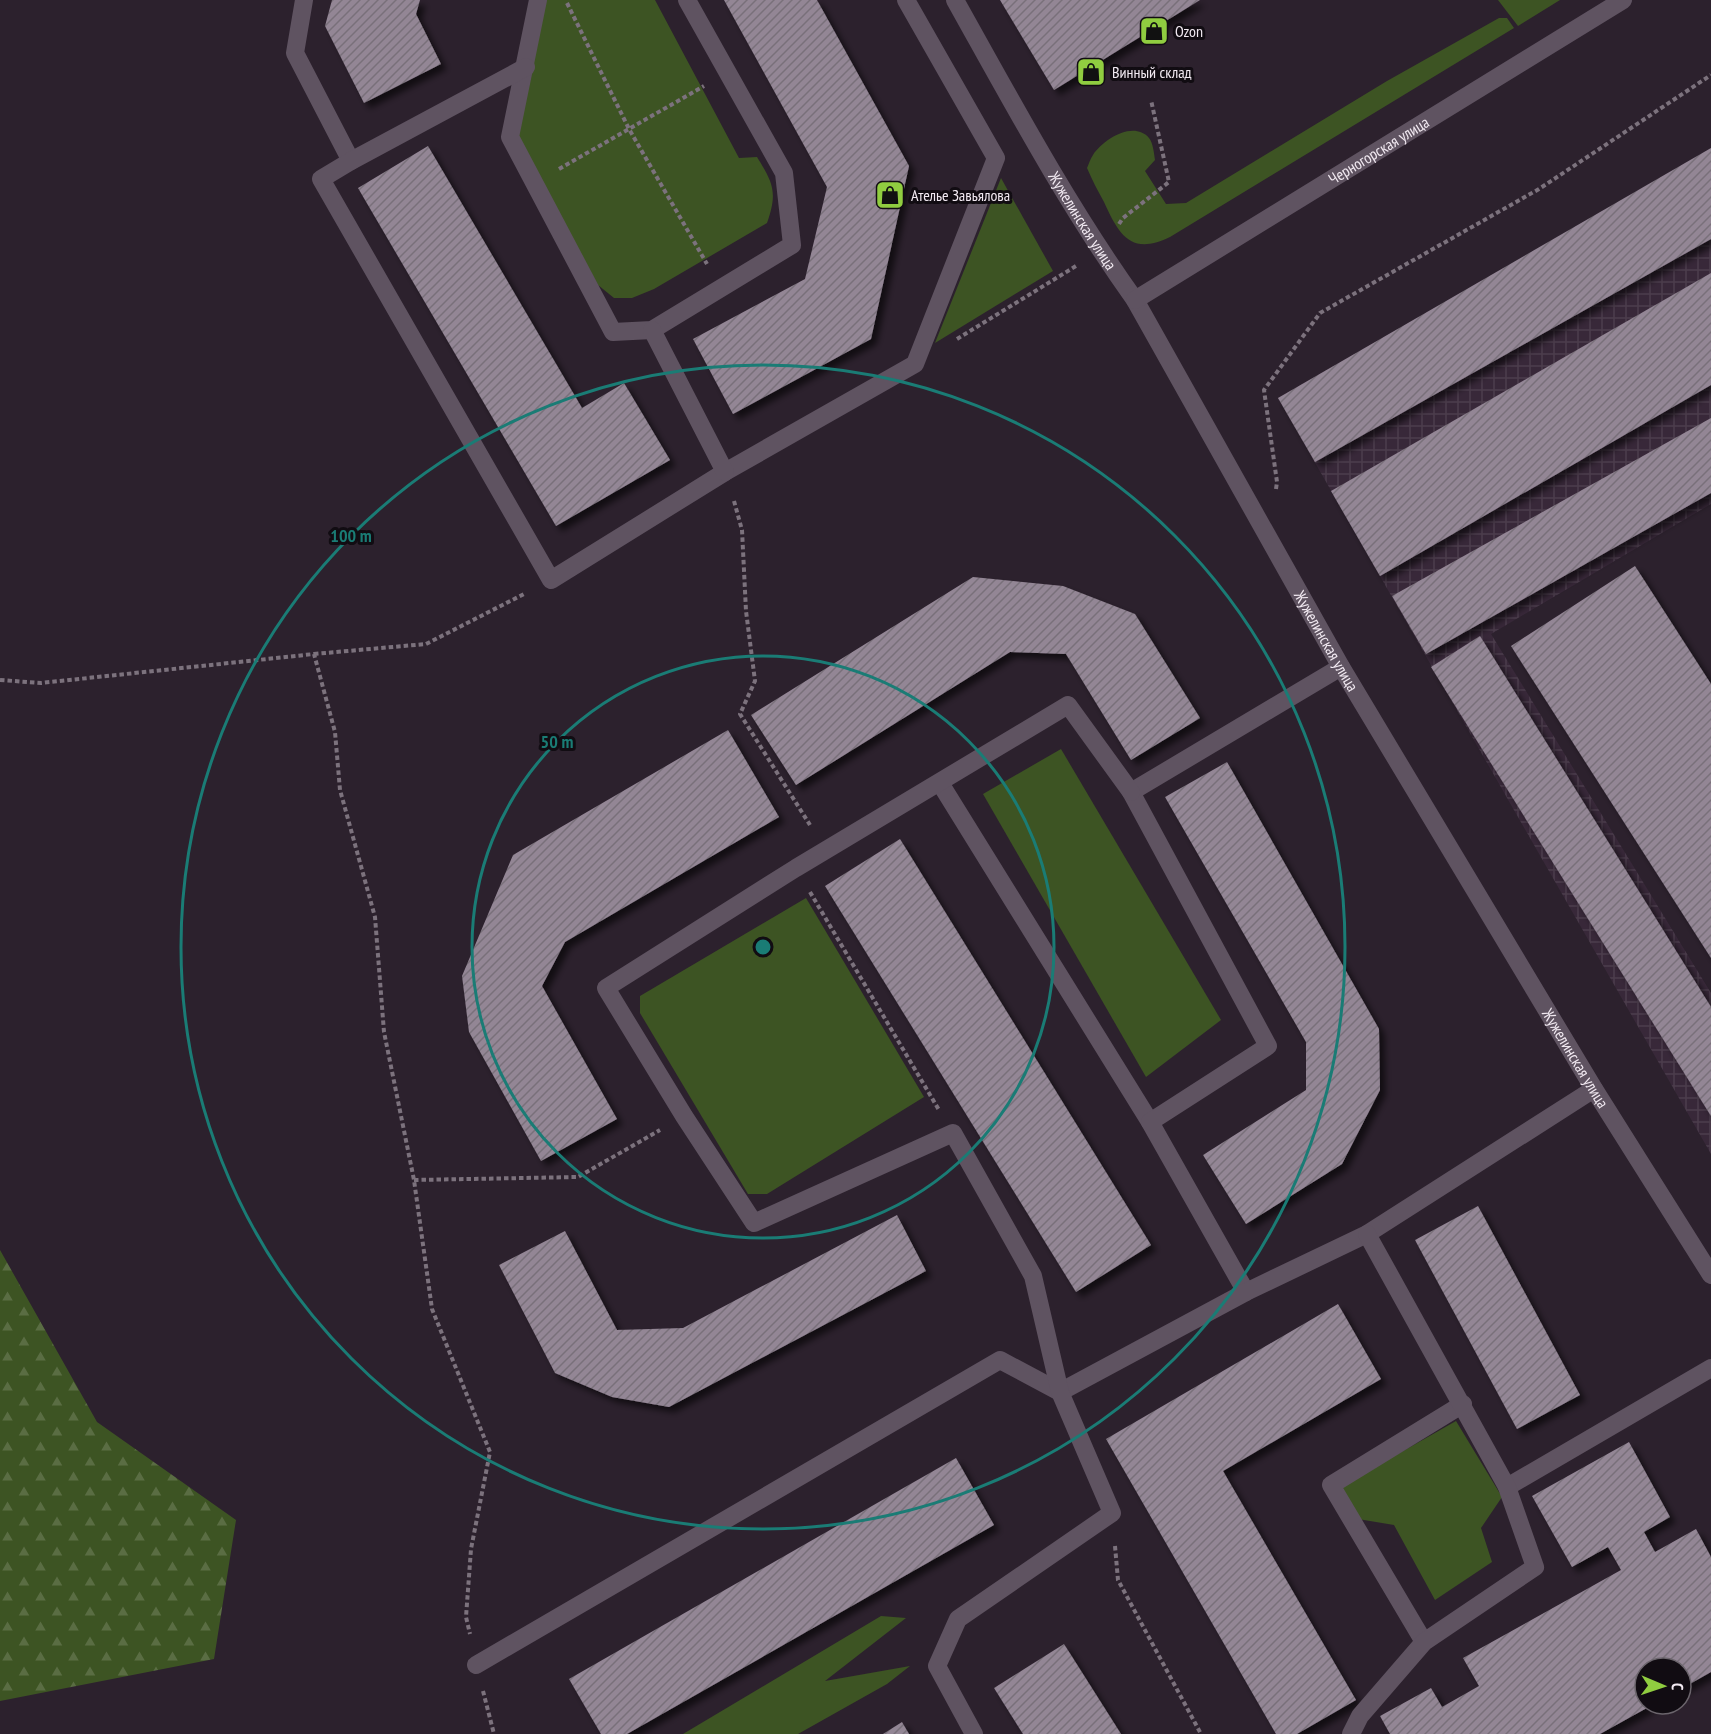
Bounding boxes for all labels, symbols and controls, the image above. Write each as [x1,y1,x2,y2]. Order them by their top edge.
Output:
shop icon: Ozon [1138,15,1170,47]
place label: Ozon [1175,21,1203,41]
shop icon: Винный склад [1075,56,1107,88]
place label: Винный склад [1112,62,1192,82]
street label: Черногорская улица [1325,112,1433,189]
street label: Жужелинская улица [1044,167,1121,274]
shop icon: Ателье Завьялова [874,179,906,211]
place label: Ателье Завьялова [911,185,1010,205]
text: 100 m [330,524,372,547]
street label: Жужелинская улица [1290,586,1363,695]
text: 50 m [541,730,573,753]
centre of rings [753,937,773,957]
street label: Жужелинская улица [1538,1004,1613,1111]
north arrow [1633,1656,1693,1716]
text: С [1668,1683,1688,1691]

